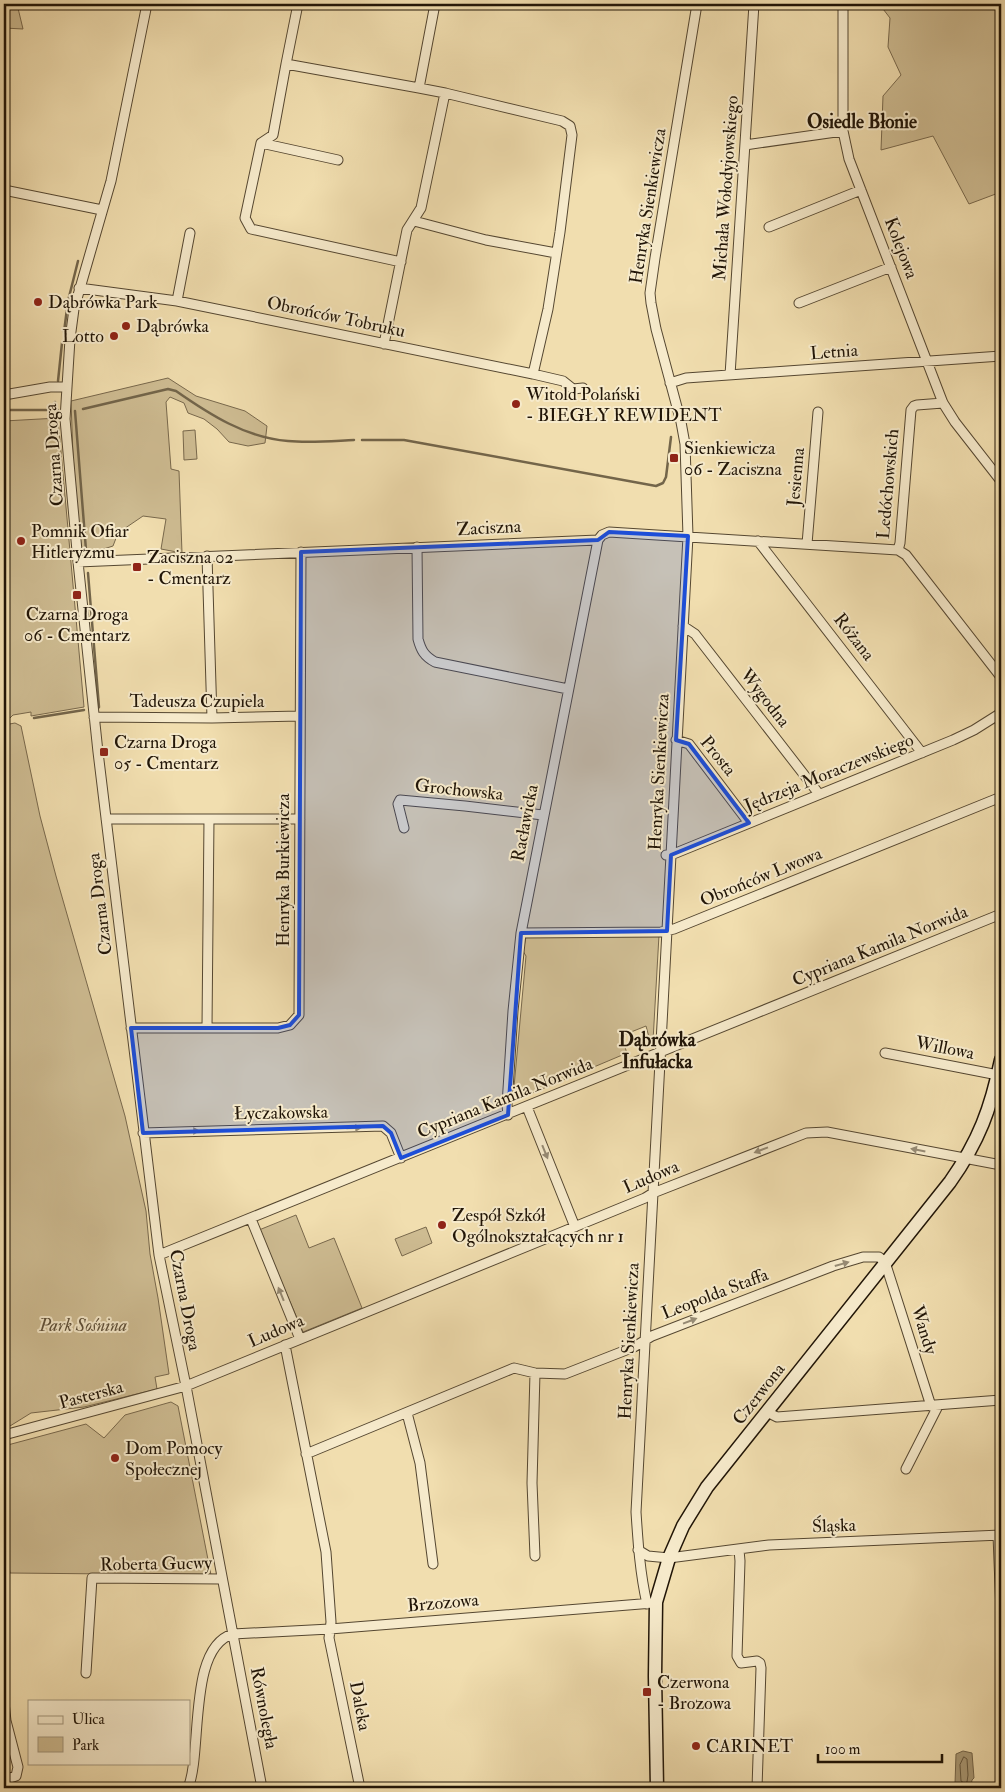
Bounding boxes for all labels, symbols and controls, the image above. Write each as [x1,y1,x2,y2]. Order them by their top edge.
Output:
street label: Michała Wołodyjowskiego [708,94,744,281]
district label: Osiedle Błonie [807,110,917,134]
street label: Henryka Sienkiewicza [624,126,672,285]
street label: Kolejowa [879,214,923,283]
place label: Dąbrówka Park [48,291,158,314]
street label: Obrońców Tobruku [265,291,407,343]
marker: Dąbrówka Park [32,296,44,308]
place label: Dąbrówka [136,315,210,338]
marker: Dąbrówka [120,320,132,332]
place label: Lotto [62,325,104,348]
marker: Lotto [108,330,120,342]
street label: Letnia [809,339,859,365]
place label: Witold Polański - BIEGŁY REWIDENT [525,383,722,427]
marker: Witold Polański - BIEGŁY REWIDENT [510,398,522,410]
street label: Czarna Droga [39,402,69,507]
street label: Ledóchowskich [872,427,904,540]
place label: Sienkiewicza 06 - Zaciszna [684,437,783,481]
street label: Jesienna [782,446,810,508]
marker: Sienkiewicza 06 - Zaciszna [668,452,680,464]
street label: Zaciszna [456,515,522,541]
place label: Pomnik Ofiar Hitleryzmu [31,520,129,564]
marker: Pomnik Ofiar Hitleryzmu [15,535,27,547]
place label: Zaciszna 02 - Cmentarz [147,546,234,590]
marker: Zaciszna 02 - Cmentarz [131,561,143,573]
marker: Czarna Droga 06 - Cmentarz [71,589,83,601]
place label: Czarna Droga 06 - Cmentarz [24,603,130,647]
street label: Różana [828,609,880,666]
street label: Wygodna [734,663,795,732]
street label: Tadeusza Czupiela [130,690,265,713]
street label: Henryka Sienkiewicza [643,692,675,851]
street label: Jędrzeja Moraczewskiego [740,728,917,818]
place label: Czarna Droga 05 - Cmentarz [114,731,219,775]
street label: Prosta [695,731,742,781]
marker: Czarna Droga 05 - Cmentarz [98,746,110,758]
street label: Grochowska [414,774,505,806]
street label: Racławicka [506,782,544,864]
street label: Henryka Burkiewicza [272,793,295,947]
street label: Obrońców Lwowa [697,842,826,912]
street label: Czarna Droga [82,851,118,956]
street label: Cypriana Kamila Norwida [789,900,972,992]
district label: Dąbrówka Infułacka [618,1028,697,1074]
street label: Willowa [913,1031,977,1065]
street label: Cypriana Kamila Norwida [414,1052,597,1144]
street label: Łyczakowska [234,1101,329,1125]
one-way arrow [346,1123,362,1131]
one-way arrow [184,1127,200,1135]
one-way arrow [541,1145,549,1160]
one-way arrow [910,1145,926,1153]
one-way arrow [753,1146,768,1154]
street label: Ludowa [620,1155,683,1199]
place label: Zespół Szkół Ogólnokształcących nr 1 [452,1204,624,1248]
marker: Zespół Szkół Ogólnokształcących nr 1 [436,1219,448,1231]
street label: Czarna Droga [164,1247,206,1353]
one-way arrow [834,1259,849,1267]
street label: Henryka Sienkiewicza [613,1261,645,1420]
street label: Leopolda Staffa [658,1263,772,1325]
one-way arrow [277,1286,285,1301]
street label: Wandy [905,1302,943,1358]
street label: Ludowa [245,1309,308,1353]
park label: Park Sośnina [38,1314,127,1337]
one-way arrow [683,1317,698,1325]
street label: Czerwona [728,1358,791,1430]
street label: Pasterska [56,1375,126,1415]
place label: Dom Pomocy Społecznej [125,1437,224,1481]
marker: Dom Pomocy Społecznej [109,1452,121,1464]
street label: Śląska [812,1514,857,1538]
street label: Roberta Gucwy [100,1552,213,1576]
street label: Brzozowa [406,1588,480,1618]
street label: Równoległa [245,1665,283,1752]
place label: Czerwona - Brozowa [657,1671,732,1715]
street label: Daleka [344,1679,376,1733]
marker: Czerwona - Brozowa [641,1686,653,1698]
legend [28,1700,190,1764]
text: Ulica [72,1710,105,1729]
scale bar [818,1732,941,1764]
place label: CARINET [706,1735,794,1758]
text: Park [72,1736,99,1755]
marker: CARINET [690,1740,702,1752]
text: 100 m [825,1740,861,1759]

